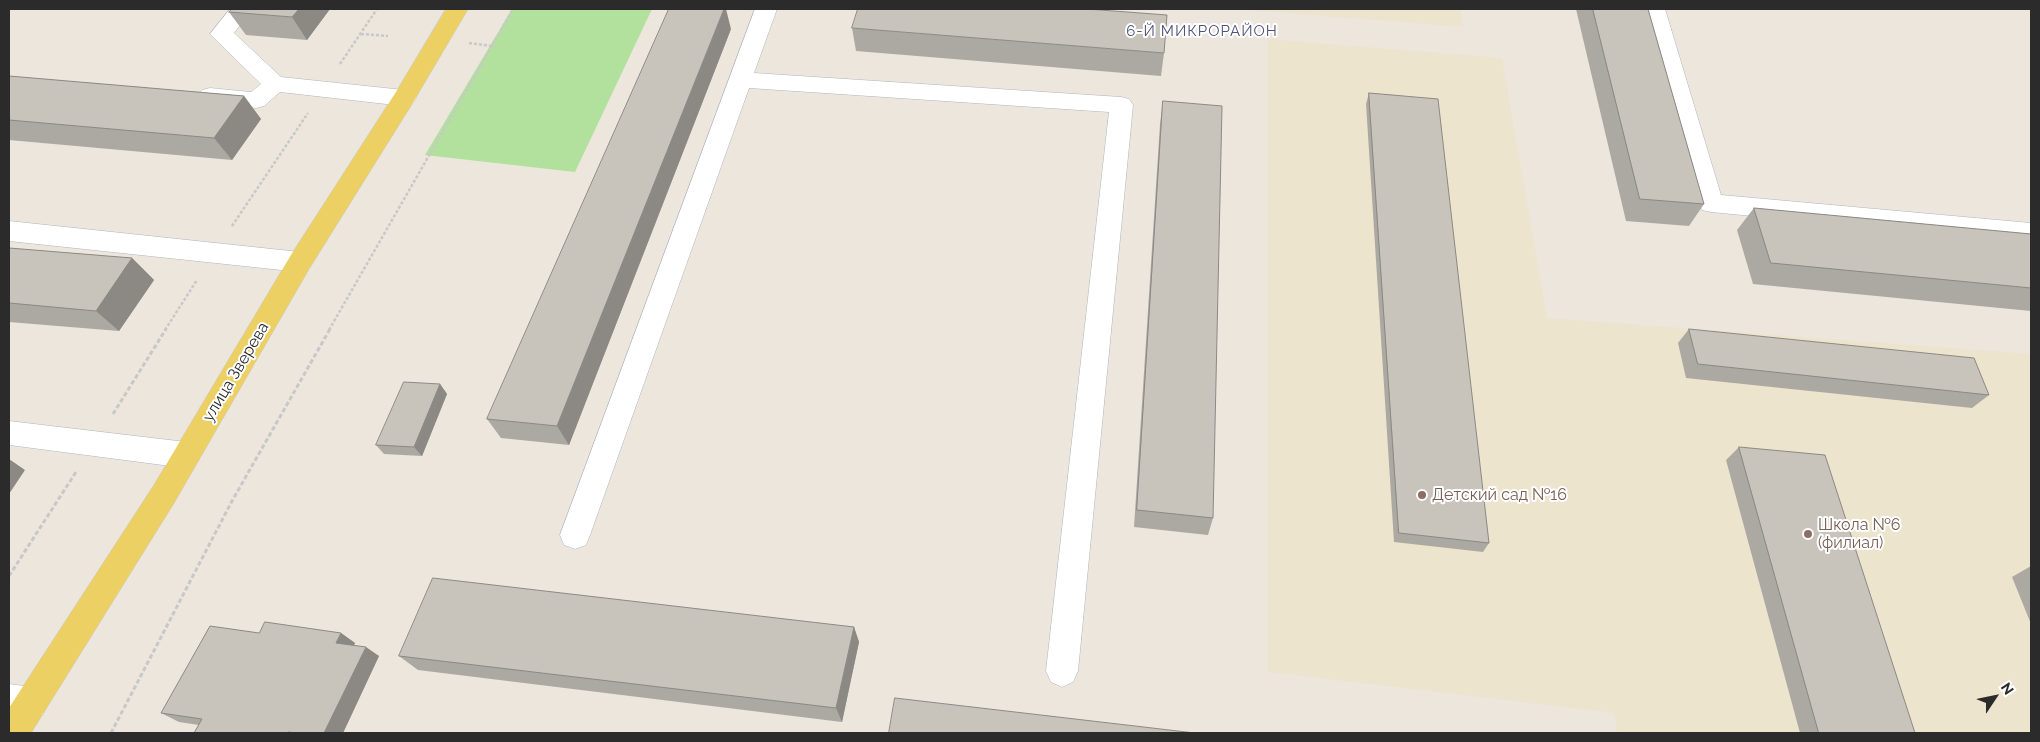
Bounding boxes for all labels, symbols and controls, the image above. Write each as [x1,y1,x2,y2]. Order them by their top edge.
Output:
district label: 6-Й МИКРОРАЙОН [1124,22,1280,40]
street label: улица Зверева [199,319,273,425]
place label: Детский сад №16 [1432,485,1567,505]
marker: Детский сад №16 [1416,489,1428,501]
place label: Школа №6 (филиал) [1818,515,1900,553]
marker: Школа №6 (филиал) [1802,528,1814,540]
north arrow [1970,672,2020,722]
text: N [1998,680,2017,698]

